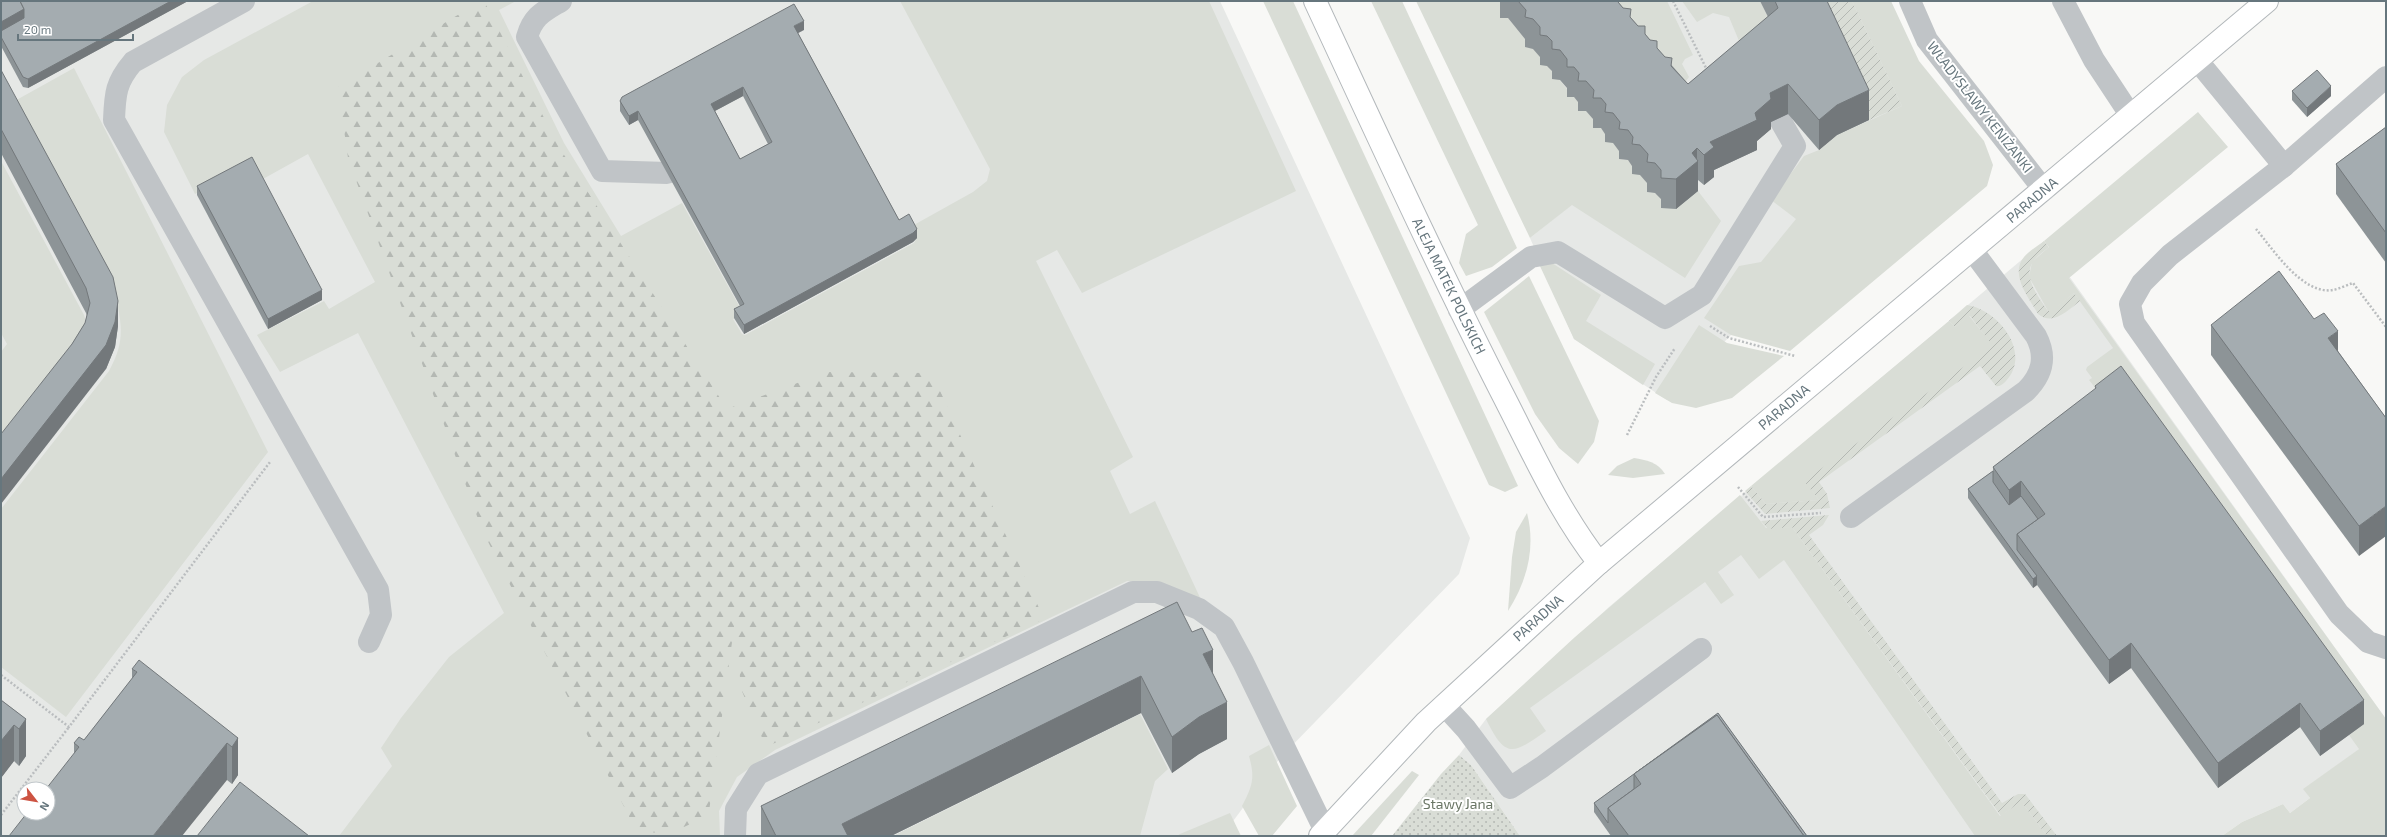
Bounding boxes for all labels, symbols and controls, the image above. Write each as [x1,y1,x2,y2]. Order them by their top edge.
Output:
scale bar [18,16,133,42]
text: 20 m [24,22,51,36]
street label: WŁADYSŁAWY KENIŻANKI [1924,38,2037,176]
street label: PARADNA [2003,173,2061,226]
street label: ALEJA MATEK POLSKICH [1409,215,1490,357]
street label: PARADNA [1755,380,1813,433]
street label: PARADNA [1509,590,1566,645]
north arrow [16,781,56,821]
park label: Stawy Jana [1423,795,1493,812]
text: N [37,800,53,813]

